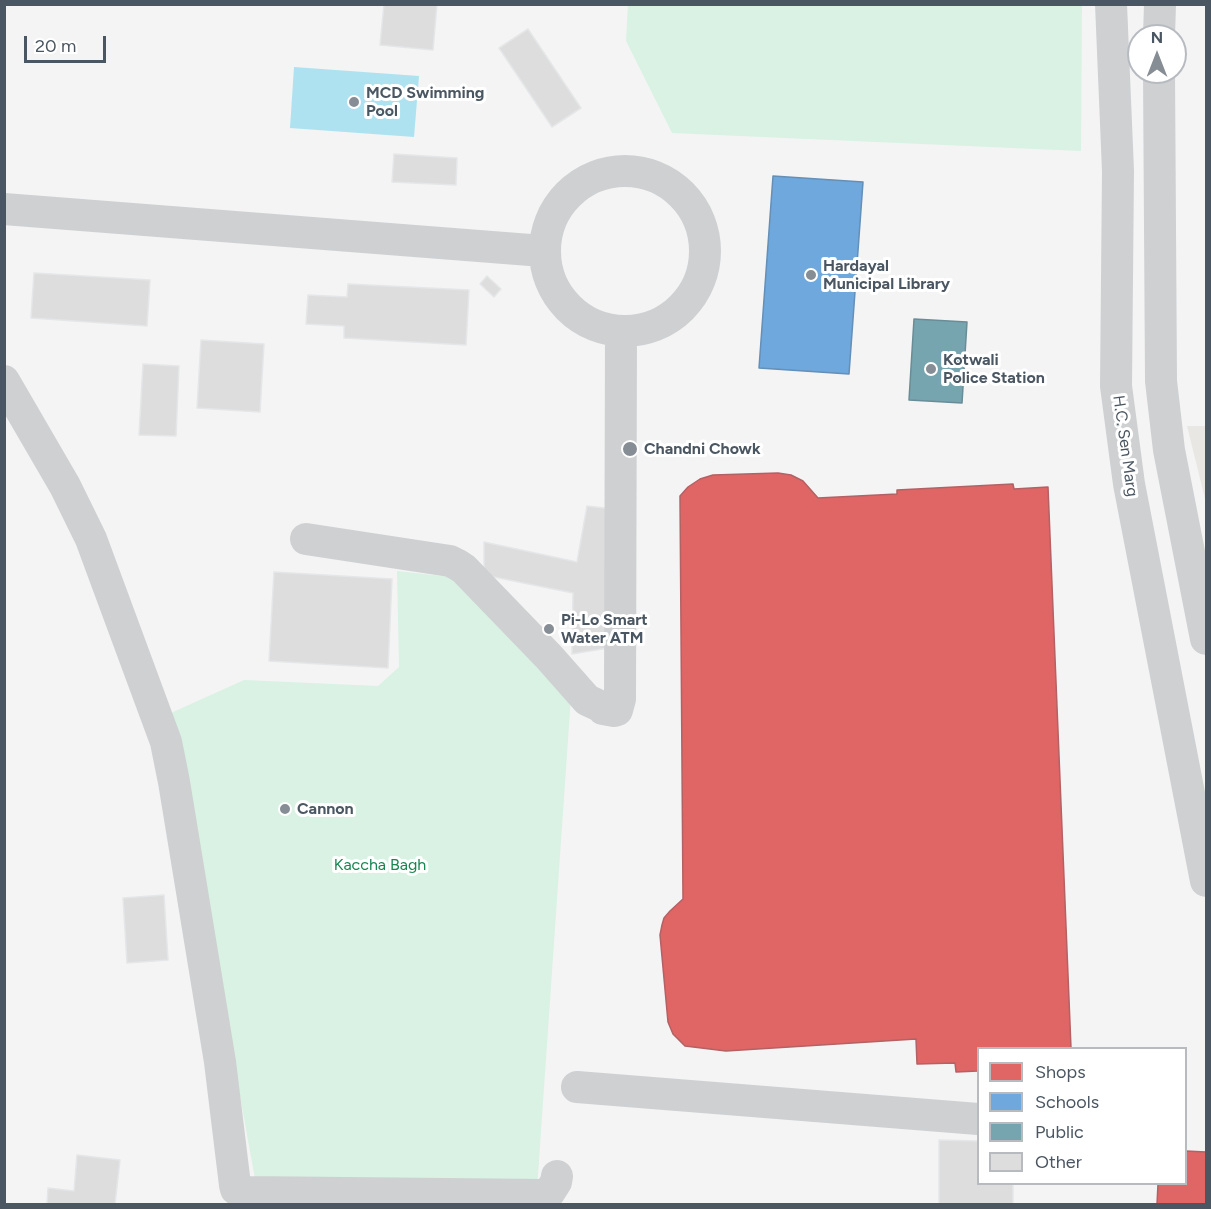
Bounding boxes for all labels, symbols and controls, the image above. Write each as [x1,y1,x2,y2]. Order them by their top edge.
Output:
scale bar [27,24,110,62]
north arrow [1127,24,1187,84]
text: N [1151,28,1163,47]
text: 20 m [35,35,76,57]
place label: MCD Swimming Pool [366,83,484,121]
marker: MCD Swimming Pool [347,95,361,109]
place label: Hardayal Municipal Library [823,256,950,294]
marker: Hardayal Municipal Library [804,268,818,282]
place label: Kotwali Police Station [943,350,1045,388]
marker: Kotwali Police Station [924,362,938,376]
street label: H.C. Sen Marg [1108,394,1142,498]
place label: Chandni Chowk [644,439,761,459]
marker: Chandni Chowk [621,440,639,458]
place label: Pi-Lo Smart Water ATM [561,610,648,648]
marker: Pi-Lo Smart Water ATM [542,622,556,636]
place label: Cannon [297,799,354,819]
marker: Cannon [278,802,292,816]
park label: Kaccha Bagh [334,855,426,875]
legend [977,1047,1187,1185]
text: Shops [1035,1061,1086,1083]
text: Schools [1035,1091,1099,1113]
text: Public [1035,1121,1084,1143]
text: Other [1035,1151,1082,1173]

